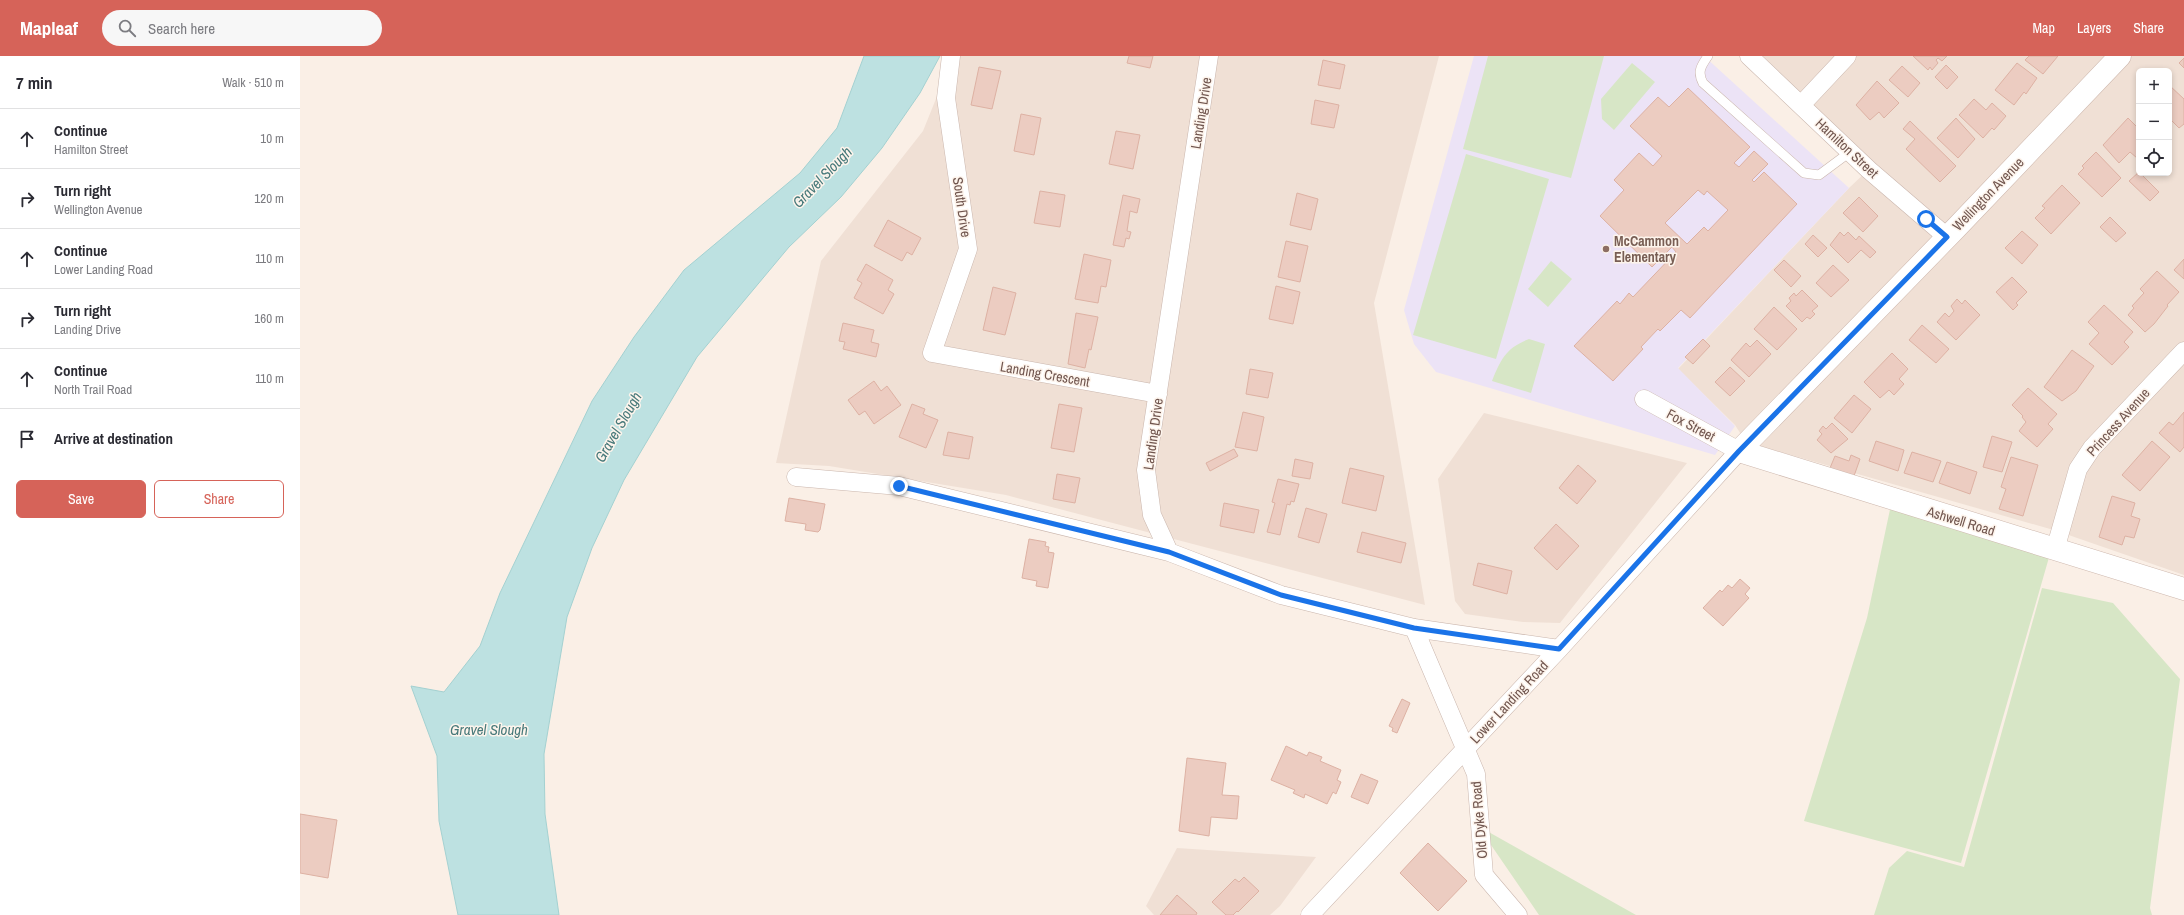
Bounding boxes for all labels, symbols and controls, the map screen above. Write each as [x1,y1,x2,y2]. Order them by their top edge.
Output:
search box [102,10,382,46]
text: Mapleaf [20,15,78,41]
icon: search [116,17,138,39]
text: Search here [148,18,215,39]
text: Map [2033,19,2055,37]
text: Layers [2077,19,2111,37]
text: Share [2133,19,2164,37]
map controls [2136,68,2172,176]
button: + [2136,68,2172,104]
text: 7 min [16,71,52,94]
text: Walk · 510 m [222,74,284,91]
street label: Landing Drive [1186,76,1216,150]
button: − [2136,104,2172,140]
street label: Hamilton Street [1812,114,1882,182]
text: Continue [54,120,107,141]
icon: ahead [16,128,38,150]
text: 10 m [260,130,284,147]
button: locate [2136,140,2172,176]
text: Hamilton Street [54,141,128,158]
water label: Gravel Slough [787,142,857,212]
street label: Wellington Avenue [1948,153,2028,235]
street label: South Drive [949,176,975,238]
text: Turn right [54,180,111,201]
icon: right [16,188,38,210]
text: 120 m [254,190,284,207]
text: Wellington Avenue [54,201,143,218]
route start [1917,210,1935,228]
place label: McCammon Elementary [1614,232,1679,266]
text: Continue [54,240,107,261]
marker: McCammon Elementary [1601,244,1611,254]
icon: ahead [16,248,38,270]
text: 110 m [255,250,284,267]
text: Lower Landing Road [54,261,153,278]
text: Turn right [54,300,111,321]
icon: right [16,308,38,330]
text: 160 m [254,310,284,327]
text: Landing Drive [54,321,121,338]
street label: Landing Crescent [999,357,1091,391]
text: Continue [54,360,107,381]
icon: ahead [16,368,38,390]
text: 110 m [255,370,284,387]
text: North Trail Road [54,381,132,398]
street label: Princess Avenue [2083,384,2153,460]
water label: Gravel Slough [589,388,647,466]
street label: Landing Drive [1139,397,1167,471]
street label: Fox Street [1664,405,1718,445]
icon: arrive [16,428,38,450]
text: Arrive at destination [54,428,173,449]
route end [890,477,908,495]
button: Save [16,480,146,518]
button: Share [154,480,284,518]
street label: Ashwell Road [1924,502,1997,540]
street label: Lower Landing Road [1466,657,1552,747]
water label: Gravel Slough [450,719,528,740]
street label: Old Dyke Road [1467,780,1491,860]

